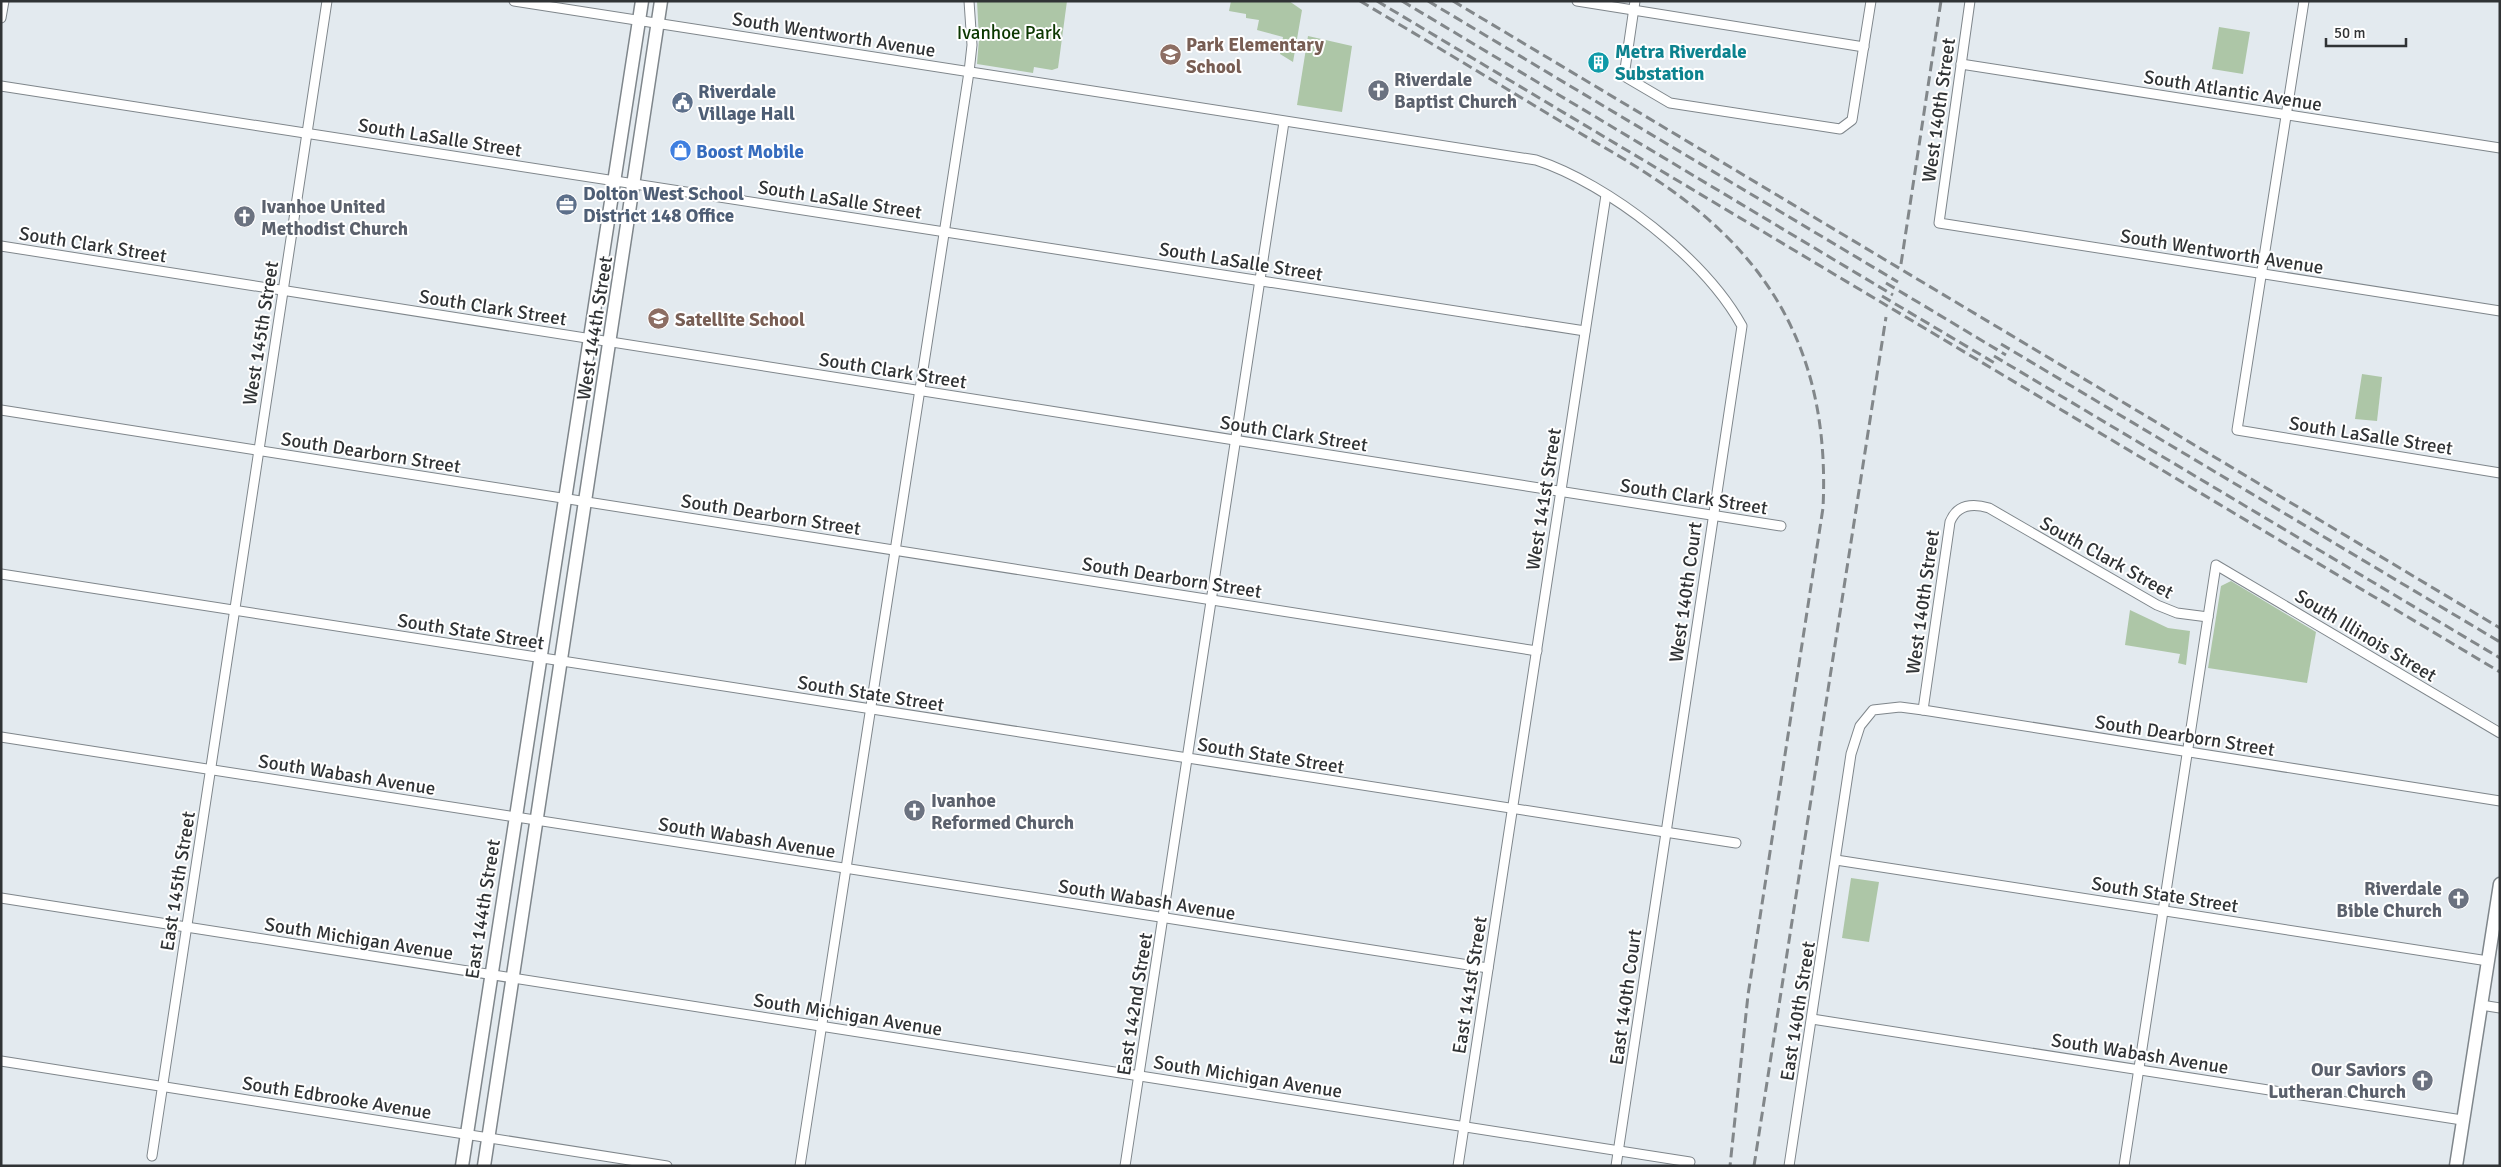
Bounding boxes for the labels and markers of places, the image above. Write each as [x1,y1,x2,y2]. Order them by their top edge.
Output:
place label: Park Elementary School [1186,33,1325,79]
place label: Metra Riverdale Substation [1615,40,1747,86]
school or university icon: Park Elementary School [1158,43,1182,67]
building icon: Metra Riverdale Substation [1587,50,1611,74]
place label: Riverdale Baptist Church [1394,68,1517,114]
church icon: Riverdale Baptist Church [1366,78,1390,102]
place label: Riverdale Village Hall [698,80,795,126]
public building icon: Riverdale Village Hall [670,90,694,114]
shop icon: Boost Mobile [668,139,692,163]
place label: Boost Mobile [696,140,804,164]
place label: Dolton West School District 148 Office [583,182,744,228]
office icon: Dolton West School District 148 Office [555,192,579,216]
place label: Ivanhoe United Methodist Church [261,195,408,241]
church icon: Ivanhoe United Methodist Church [233,205,257,229]
school or university icon: Satellite School [647,307,671,331]
place label: Satellite School [675,308,805,332]
place label: Ivanhoe Reformed Church [931,789,1074,835]
church icon: Ivanhoe Reformed Church [903,799,927,823]
place label: Riverdale Bible Church [2336,877,2442,923]
church icon: Riverdale Bible Church [2446,887,2470,911]
place label: Our Saviors Lutheran Church [2268,1058,2406,1104]
church icon: Our Saviors Lutheran Church [2410,1068,2434,1092]

